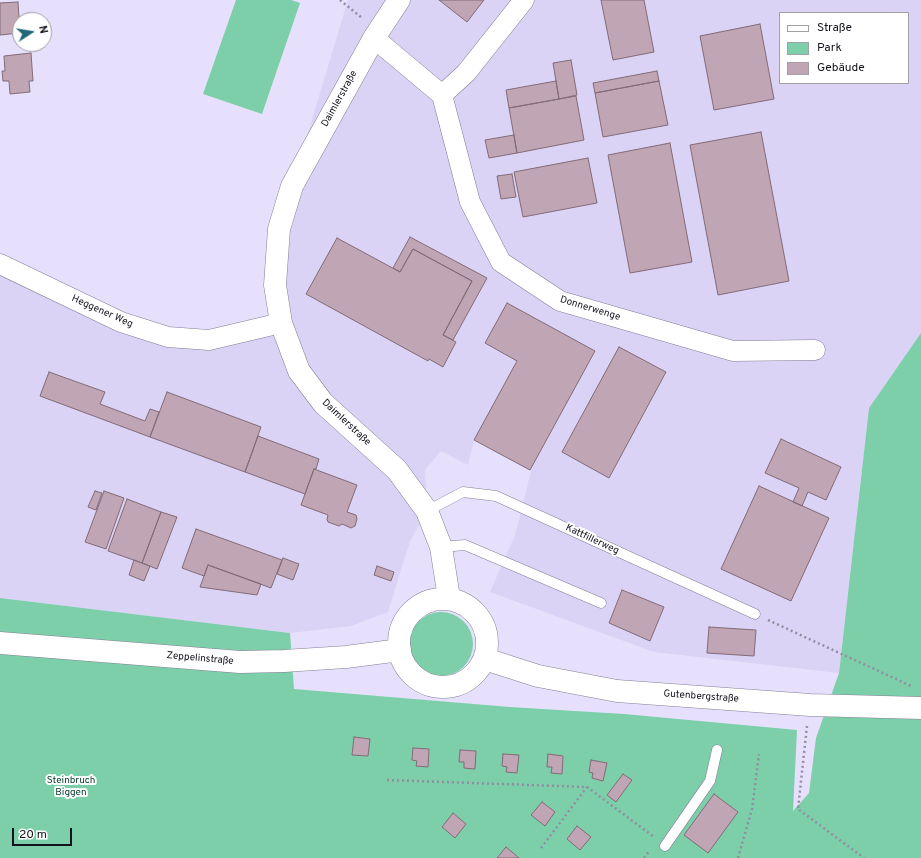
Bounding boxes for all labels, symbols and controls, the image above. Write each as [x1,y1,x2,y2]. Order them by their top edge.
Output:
north arrow [12,12,52,52]
legend [779,12,909,84]
text: Straße [817,20,852,36]
text: N [35,24,50,35]
text: Park [817,40,842,56]
text: Gebäude [817,60,865,76]
street label: Daimlerstraße [320,69,360,129]
street label: Heggener Weg [69,293,135,331]
street label: Donnerwenge [558,294,622,324]
street label: Daimlerstraße [319,397,373,449]
street label: Kattfillerweg [563,522,621,558]
street label: Zeppelinstraße [166,650,234,668]
street label: Gutenbergstraße [663,688,739,706]
park label: Steinbruch Biggen [47,775,95,798]
scale bar [14,820,74,846]
text: 20 m [19,827,47,843]

